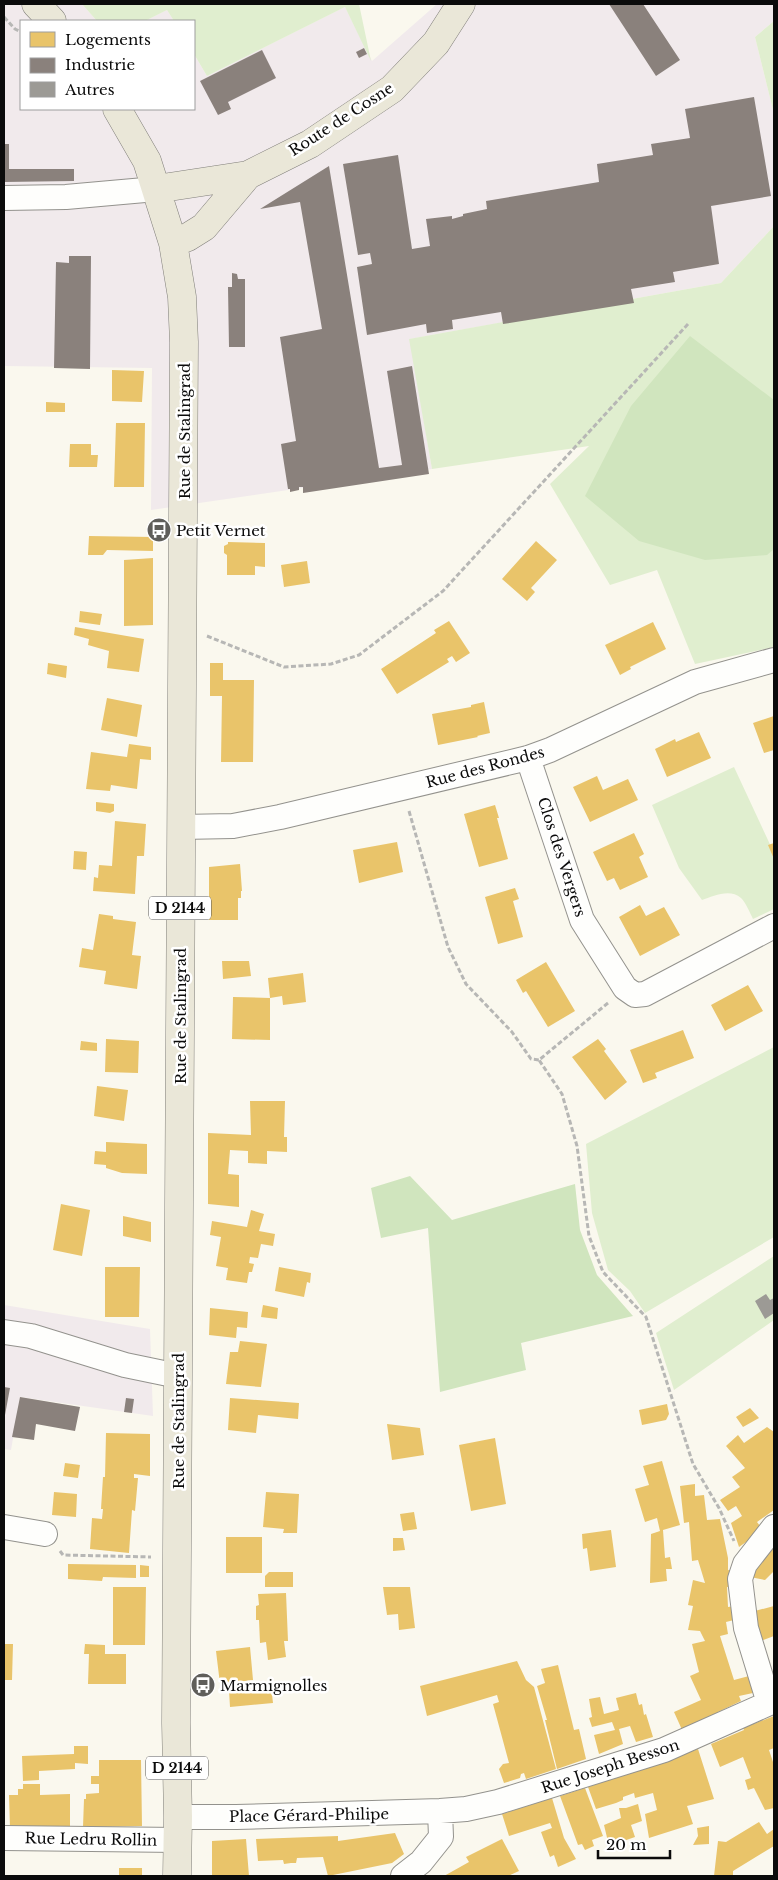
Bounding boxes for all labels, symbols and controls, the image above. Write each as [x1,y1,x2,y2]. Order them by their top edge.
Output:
legend [20,20,195,110]
text: Logements [65,30,151,49]
text: Industrie [65,55,135,74]
street label: Route de Cosne [285,78,397,160]
text: Autres [64,80,115,99]
street label: Rue de Stalingrad [175,363,194,499]
bus stop icon: Petit Vernet [146,517,172,543]
place label: Petit Vernet [176,521,266,540]
street label: Rue des Rondes [424,742,547,792]
street label: Clos des Vergers [534,795,590,919]
road number: D 2144 [149,896,211,920]
street label: Rue de Stalingrad [171,948,190,1084]
street label: Rue de Stalingrad [169,1353,188,1489]
bus stop icon: Marmignolles [190,1672,216,1698]
place label: Marmignolles [220,1676,328,1695]
street label: Rue Joseph Besson [539,1735,681,1797]
road number: D 2144 [146,1756,208,1780]
street label: Place Gérard-Philipe [229,1804,389,1826]
street label: Rue Ledru Rollin [25,1828,157,1850]
scale bar [598,1828,670,1860]
text: 20 m [606,1835,646,1854]

